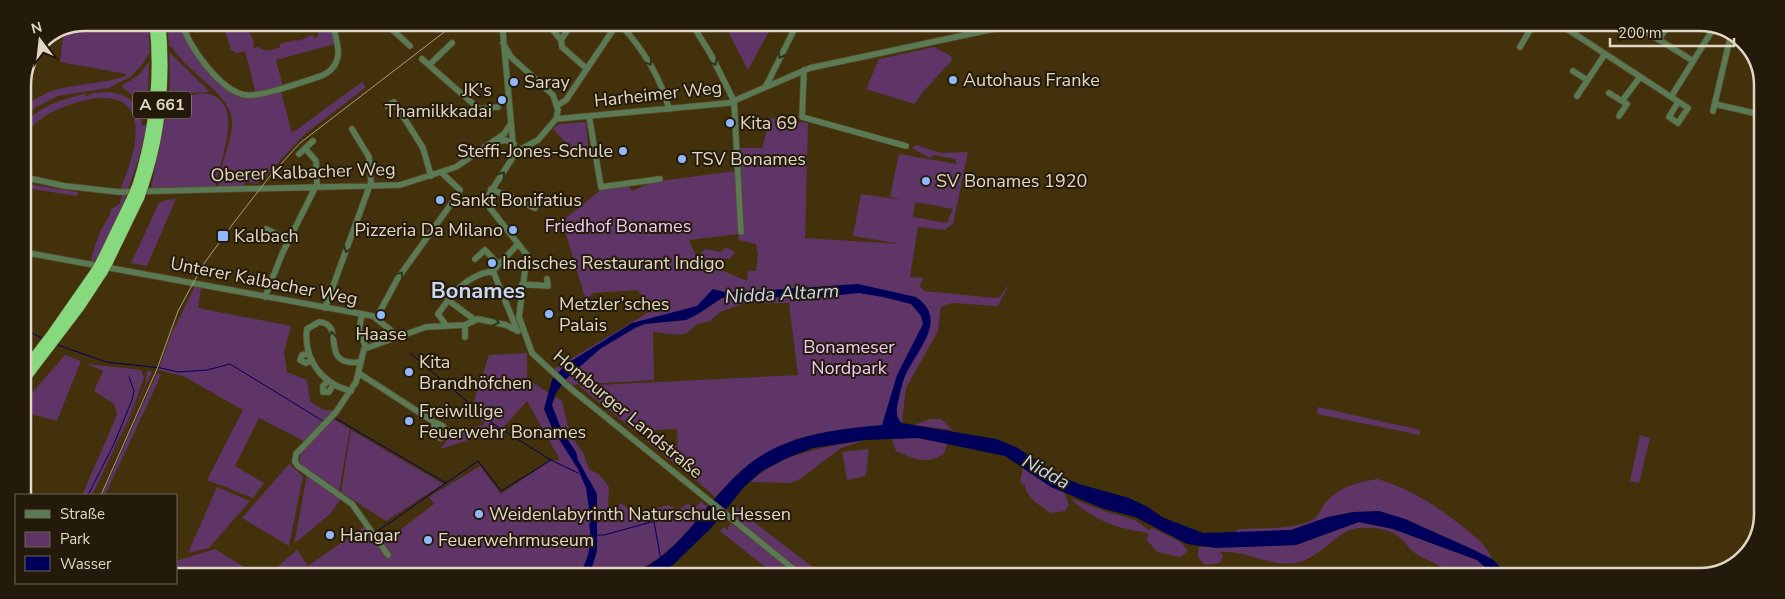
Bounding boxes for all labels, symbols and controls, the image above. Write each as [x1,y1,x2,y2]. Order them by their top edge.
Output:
north arrow [15,15,65,65]
scale bar [1610,15,1734,47]
text: N [29,17,44,38]
text: 200 m [1618,23,1662,43]
one-way arrow [777,50,787,59]
one-way arrow [643,57,653,66]
one-way arrow [708,57,718,66]
place label: Autohaus Franke [963,68,1100,92]
place label: Saray [524,70,570,94]
marker: Autohaus Franke [947,74,959,86]
street label: Harheimer Weg [593,75,723,113]
marker: Saray [508,76,520,88]
place label: JK's Thamilkkadai [385,78,492,123]
road number: A 661 [133,92,191,118]
marker: JK's Thamilkkadai [496,94,508,106]
place label: Kita 69 [740,111,798,135]
marker: Kita 69 [724,117,736,129]
place label: Steffi-Jones-Schule [457,139,613,163]
marker: Steffi-Jones-Schule [617,145,629,157]
place label: TSV Bonames [692,147,806,171]
marker: TSV Bonames [676,153,688,165]
street label: Oberer Kalbacher Weg [210,157,396,187]
place label: SV Bonames 1920 [936,169,1087,193]
one-way arrow [496,171,505,181]
marker: SV Bonames 1920 [920,175,932,187]
place label: Sankt Bonifatius [450,188,582,212]
marker: Sankt Bonifatius [434,194,446,206]
park label: Friedhof Bonames [545,214,691,238]
place label: Pizzeria Da Milano [354,218,503,242]
place label: Kalbach [234,224,299,248]
marker: Pizzeria Da Milano [507,224,519,236]
marker: Kalbach [216,229,230,243]
one-way arrow [343,244,353,253]
street label: Unterer Kalbacher Weg [168,251,360,311]
place label: Indisches Restaurant Indigo [502,251,725,275]
marker: Indisches Restaurant Indigo [486,257,498,269]
one-way arrow [394,271,403,280]
district label: Bonames [431,276,525,306]
water label: Nidda Altarm [724,278,840,310]
place label: Metzler’sches Palais [559,292,670,337]
marker: Metzler’sches Palais [543,308,555,320]
marker: Haase [375,309,387,321]
one-way arrow [491,316,500,327]
place label: Haase [355,322,407,346]
one-way arrow [327,330,338,338]
park label: Bonameser Nordpark [803,335,895,380]
street label: Homburger Landstraße [548,344,708,484]
place label: Kita Brandhöfchen [419,350,532,395]
marker: Kita Brandhöfchen [403,366,415,378]
place label: Freiwillige Feuerwehr Bonames [419,399,586,444]
marker: Freiwillige Feuerwehr Bonames [403,415,415,427]
water label: Nidda [1018,448,1074,496]
legend [15,494,178,584]
place label: Weidenlabyrinth Naturschule Hessen [489,502,791,526]
text: Straße [60,504,105,524]
marker: Weidenlabyrinth Naturschule Hessen [473,508,485,520]
place label: Hangar [340,523,401,547]
place label: Feuerwehrmuseum [438,528,594,552]
text: Park [60,529,90,549]
marker: Hangar [324,529,336,541]
marker: Feuerwehrmuseum [422,534,434,546]
text: Wasser [60,554,112,574]

